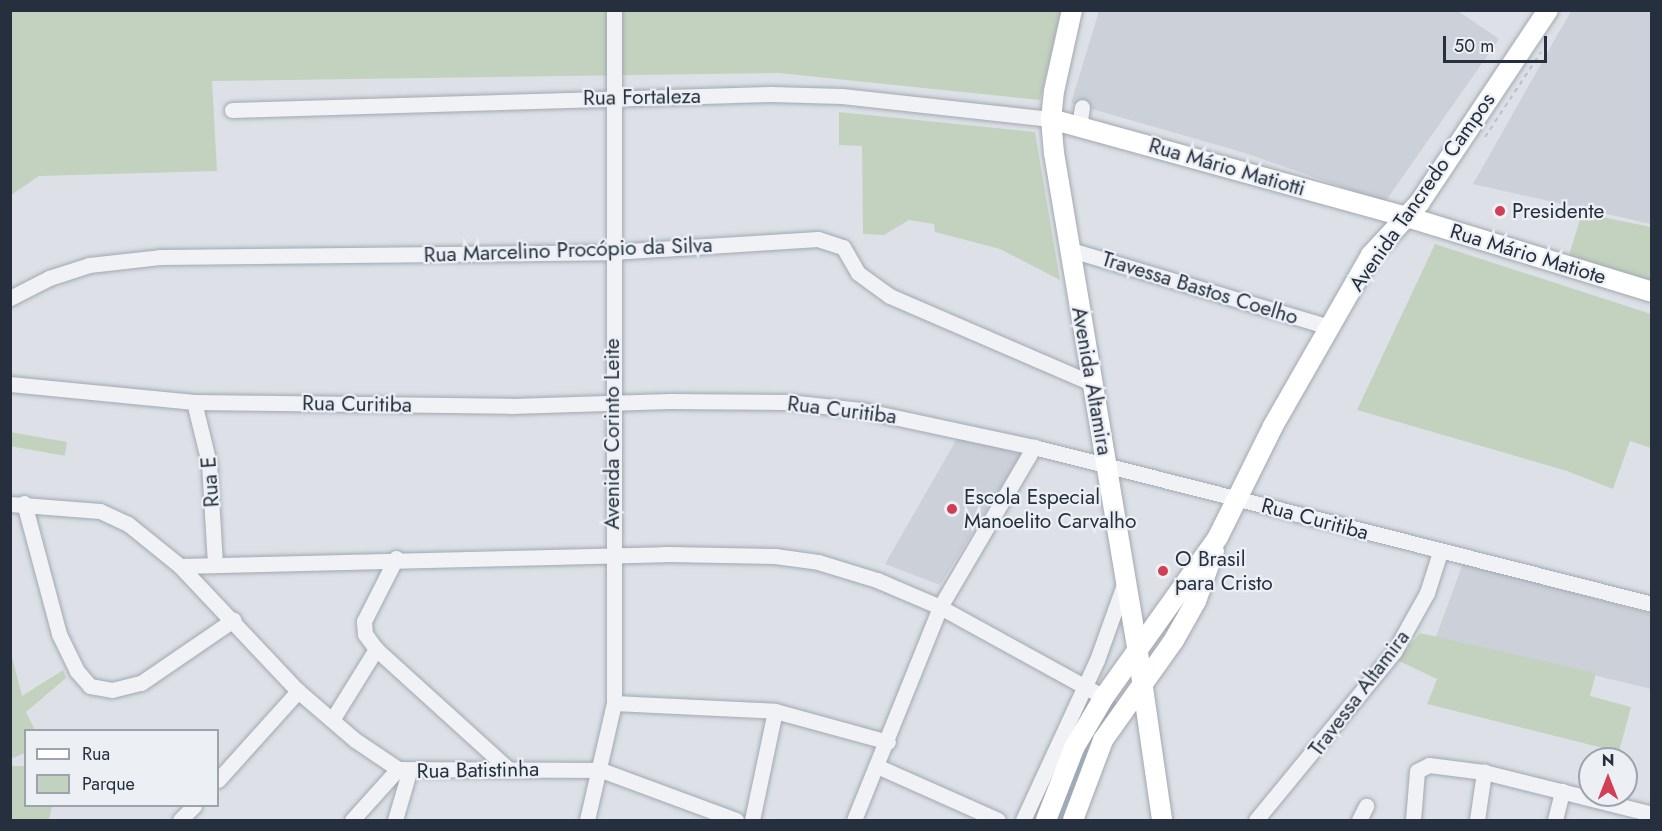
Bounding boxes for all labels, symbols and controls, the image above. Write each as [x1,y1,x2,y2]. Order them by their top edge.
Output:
scale bar [1446,24,1550,62]
text: 50 m [1454,33,1494,59]
street label: Rua Fortaleza [583,83,701,111]
street label: Avenida Tancredo Campos [1344,88,1500,296]
street label: Rua Mário Matiotti [1146,133,1308,201]
place label: Presidente [1512,198,1604,224]
marker: Presidente [1493,204,1507,218]
street label: Rua Mário Matiote [1447,218,1609,290]
street label: Rua Marcelino Procópio da Silva [423,232,713,268]
street label: Travessa Bastos Coelho [1099,246,1301,330]
street label: Avenida Altamira [1067,305,1117,457]
street label: Avenida Corinto Leite [599,338,625,530]
street label: Rua Curitiba [302,390,412,418]
street label: Rua Curitiba [786,391,898,429]
street label: Rua E [196,456,224,508]
place label: Escola Especial Manoelito Carvalho [964,484,1136,534]
street label: Rua Curitiba [1259,493,1371,545]
marker: Escola Especial Manoelito Carvalho [945,502,959,516]
place label: O Brasil para Cristo [1175,546,1273,596]
marker: O Brasil para Cristo [1156,564,1170,578]
street label: Travessa Altamira [1303,625,1415,761]
legend [24,729,219,807]
text: Rua [82,741,110,767]
north arrow [1578,747,1638,807]
text: N [1602,749,1614,772]
street label: Rua Batistinha [416,756,540,784]
text: Parque [82,771,135,797]

